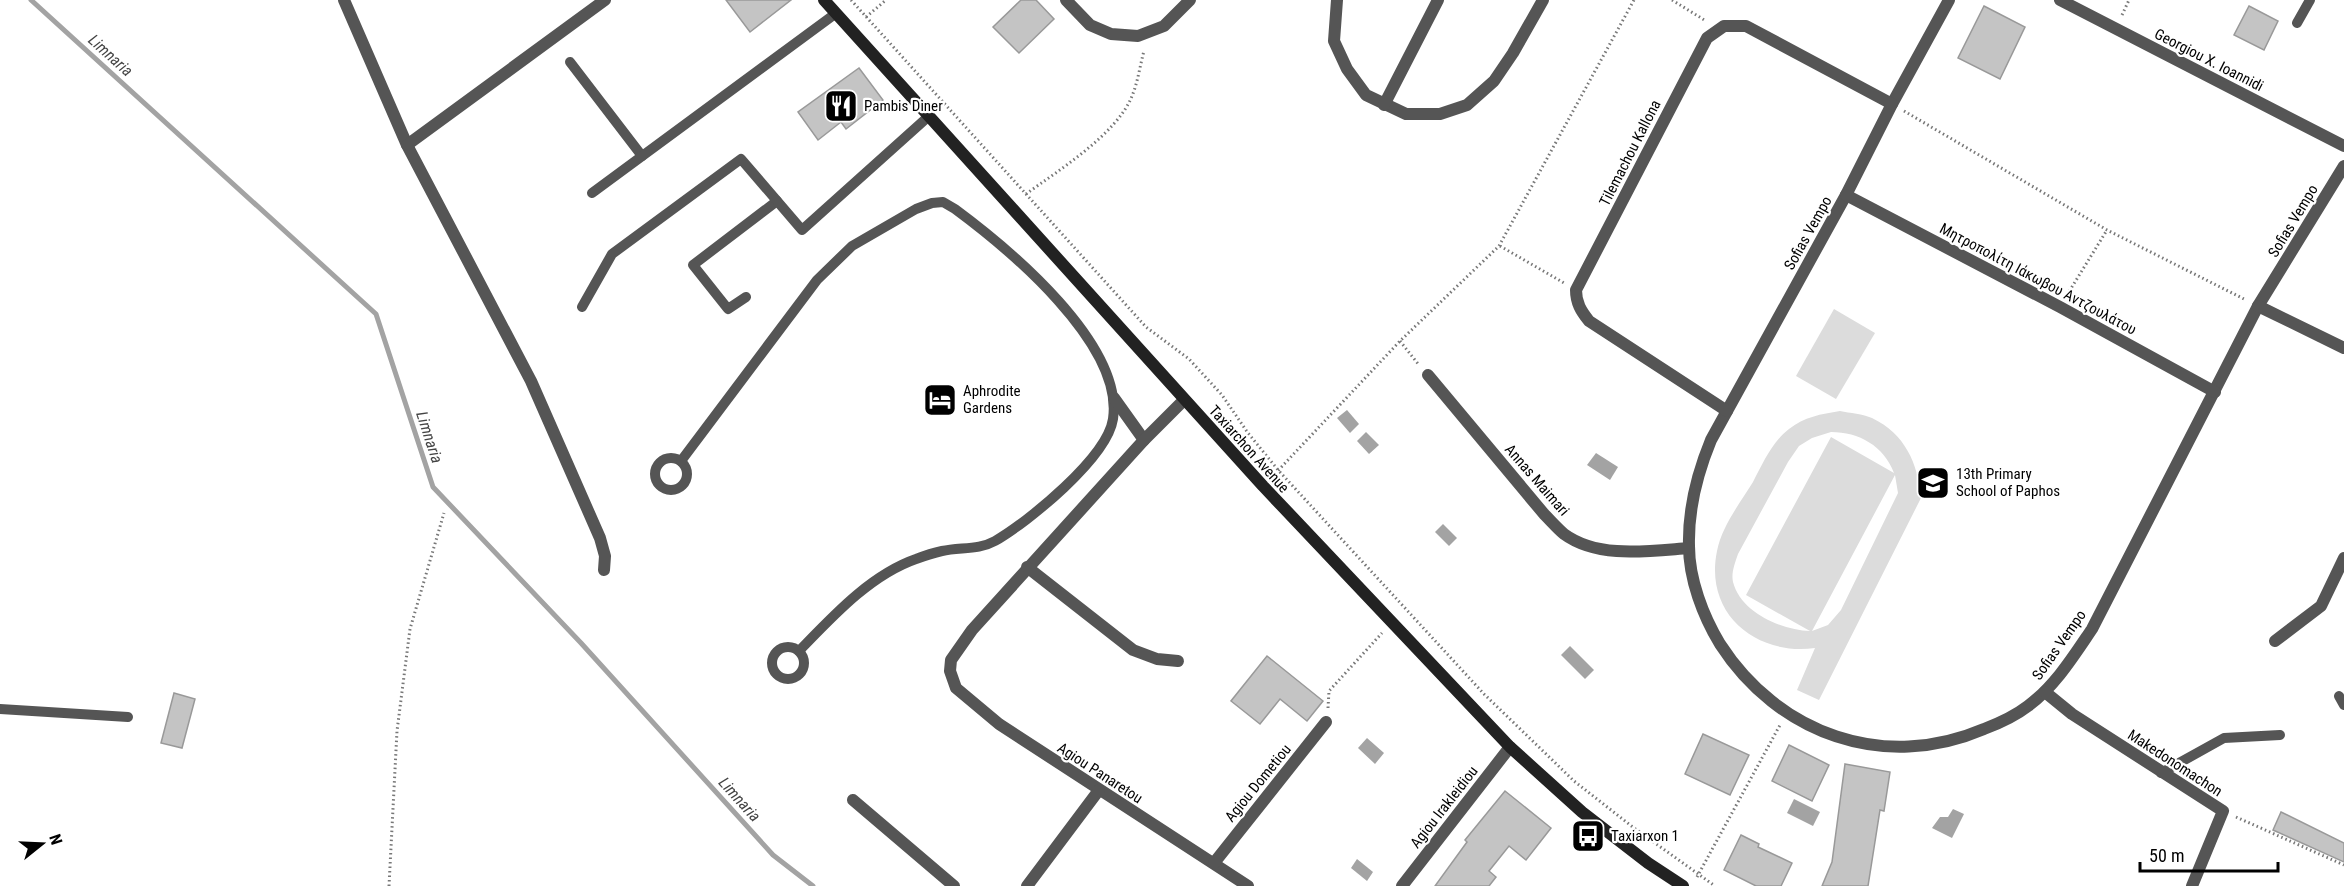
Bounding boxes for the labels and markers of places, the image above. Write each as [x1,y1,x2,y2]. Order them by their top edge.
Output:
restaurant icon: Pambis Diner [823,88,859,124]
place label: Pambis Diner [864,97,943,115]
hotel icon: Aphrodite Gardens [922,382,958,418]
place label: Aphrodite Gardens [963,382,1021,417]
school or university icon: 13th Primary School of Paphos [1915,465,1951,501]
place label: 13th Primary School of Paphos [1956,465,2060,500]
bus stop icon: Taxiarxon 1 [1570,818,1606,854]
place label: Taxiarxon 1 [1611,827,1679,845]

